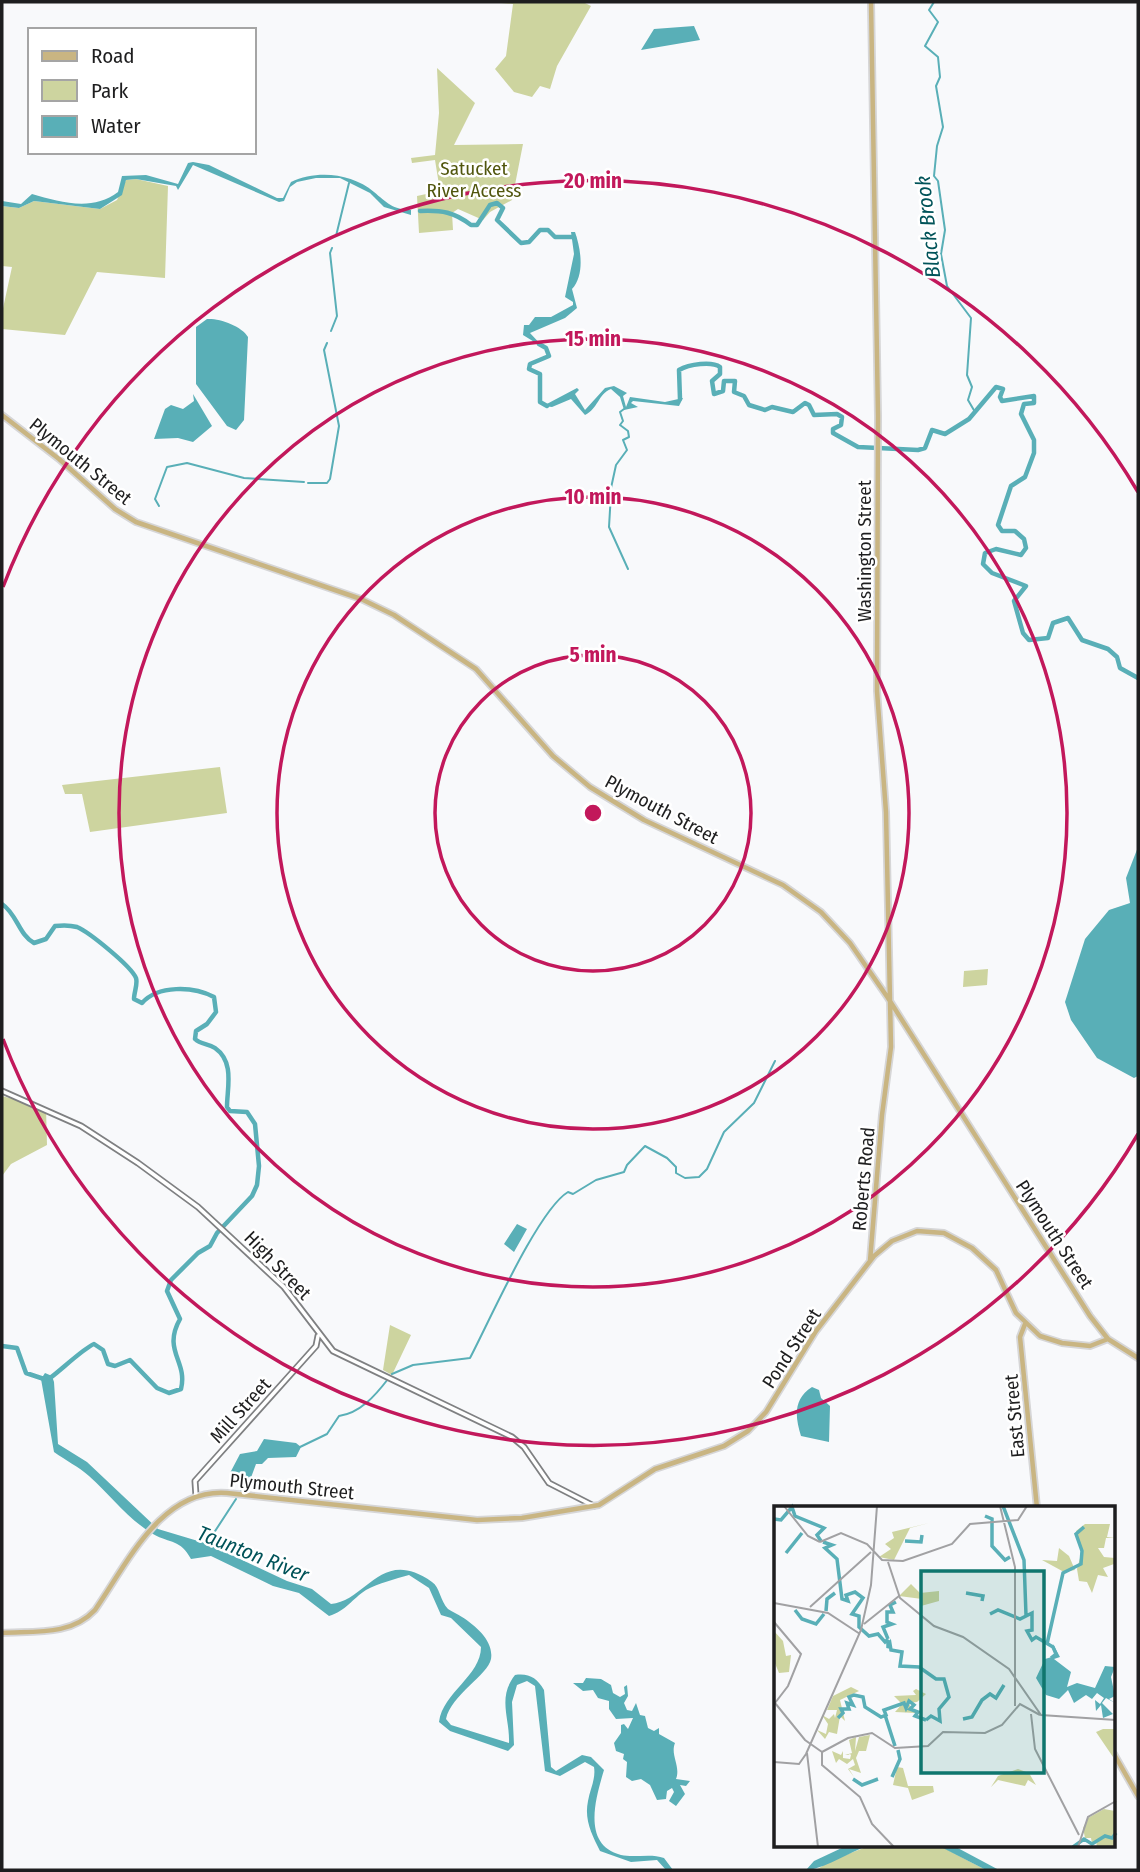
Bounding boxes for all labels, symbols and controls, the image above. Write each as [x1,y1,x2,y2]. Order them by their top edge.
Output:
legend [28,28,256,154]
text: Road [91,43,135,69]
text: Park [91,78,129,104]
text: Water [91,113,141,139]
park label: Satucket River Access [427,157,521,202]
text: 20 min [563,168,622,194]
water label: Black Brook [910,175,946,279]
text: 15 min [565,326,621,352]
street label: Plymouth Street [25,413,137,510]
street label: Washington Street [853,479,876,622]
text: 10 min [564,484,622,510]
text: 5 min [569,642,617,668]
street label: Plymouth Street [601,770,723,849]
centre of rings [581,801,605,825]
street label: Roberts Road [847,1126,880,1232]
street label: Plymouth Street [1011,1176,1099,1294]
street label: High Street [239,1226,316,1305]
street label: Pond Street [757,1303,826,1393]
street label: Mill Street [205,1373,276,1448]
street label: East Street [999,1373,1030,1458]
street label: Plymouth Street [229,1469,356,1505]
inset map [774,1506,1116,1848]
water label: Taunton River [194,1520,313,1588]

